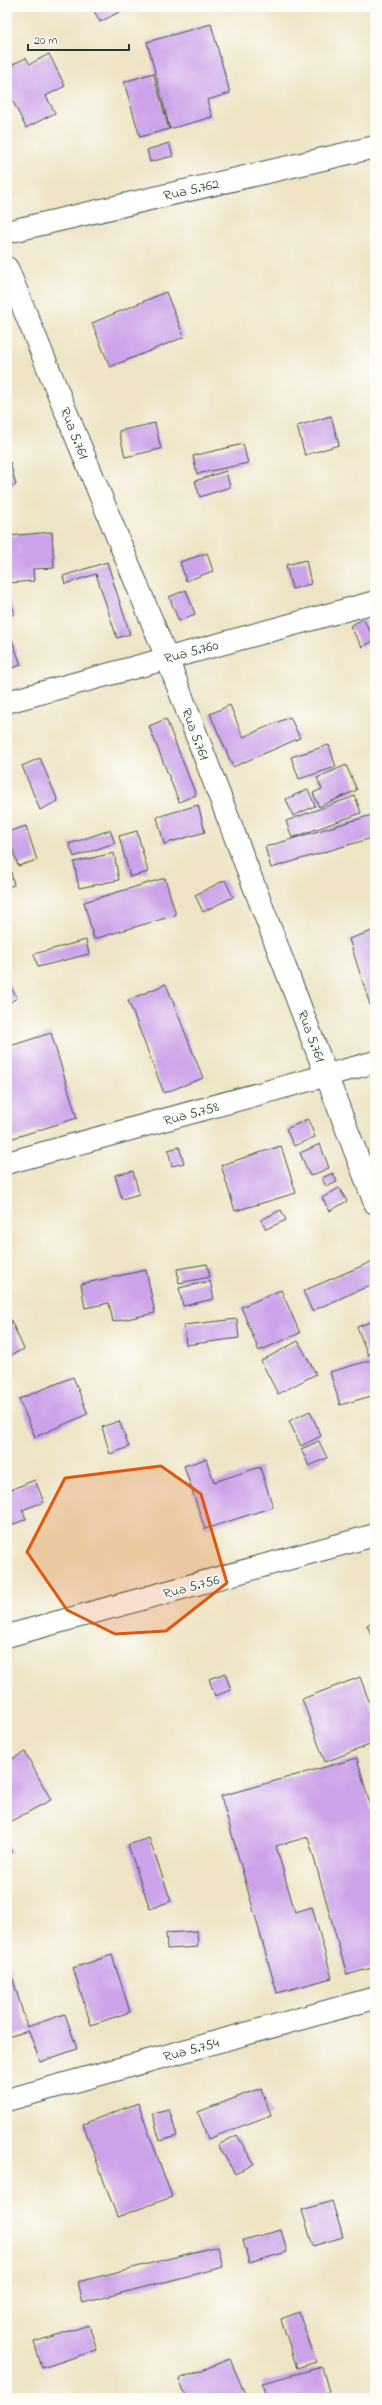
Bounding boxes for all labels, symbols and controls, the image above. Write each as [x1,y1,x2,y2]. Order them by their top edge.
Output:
scale bar [28,26,129,52]
text: 20 m [34,32,57,50]
street label: Rua 5.762 [161,174,221,207]
street label: Rua 5.761 [54,405,94,463]
street label: Rua 5.760 [162,635,221,670]
street label: Rua 5.761 [175,706,214,764]
street label: Rua 5.761 [291,1008,330,1066]
street label: Rua 5.758 [161,1097,221,1132]
street label: Rua 5.756 [161,1570,222,1605]
street label: Rua 5.754 [161,2033,222,2068]

